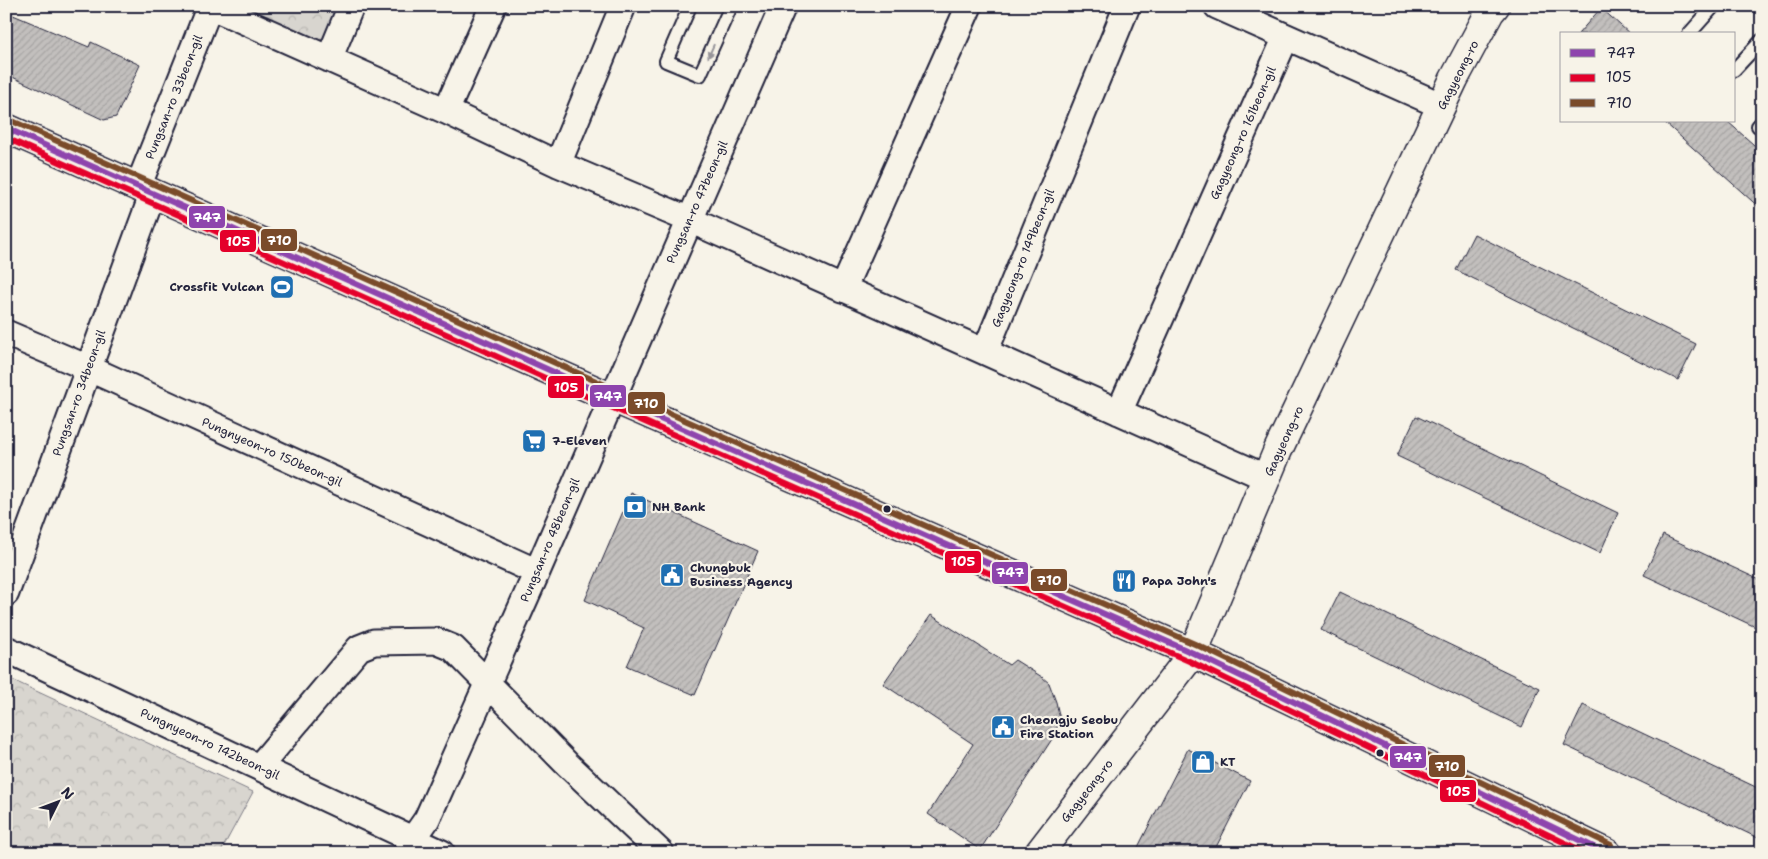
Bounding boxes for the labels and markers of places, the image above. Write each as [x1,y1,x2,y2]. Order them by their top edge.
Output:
sports icon: Crossfit Vulcan [269,274,295,300]
place label: Crossfit Vulcan [169,279,264,295]
supermarket icon: 7-Eleven [521,428,547,454]
place label: 7-Eleven [552,433,607,449]
bank icon: NH Bank [622,494,648,520]
place label: NH Bank [652,499,706,515]
unlabelled marker [882,504,892,514]
place label: Chungbuk Business Agency [690,560,793,590]
public building icon: Chungbuk Business Agency [659,562,685,588]
restaurant icon: Papa John's [1111,568,1137,594]
place label: Papa John's [1142,573,1216,589]
place label: Cheongju Seobu Fire Station [1020,712,1118,742]
public building icon: Cheongju Seobu Fire Station [990,714,1016,740]
unlabelled marker [1375,748,1385,758]
shop icon: KT [1190,749,1216,775]
place label: KT [1220,754,1236,770]

